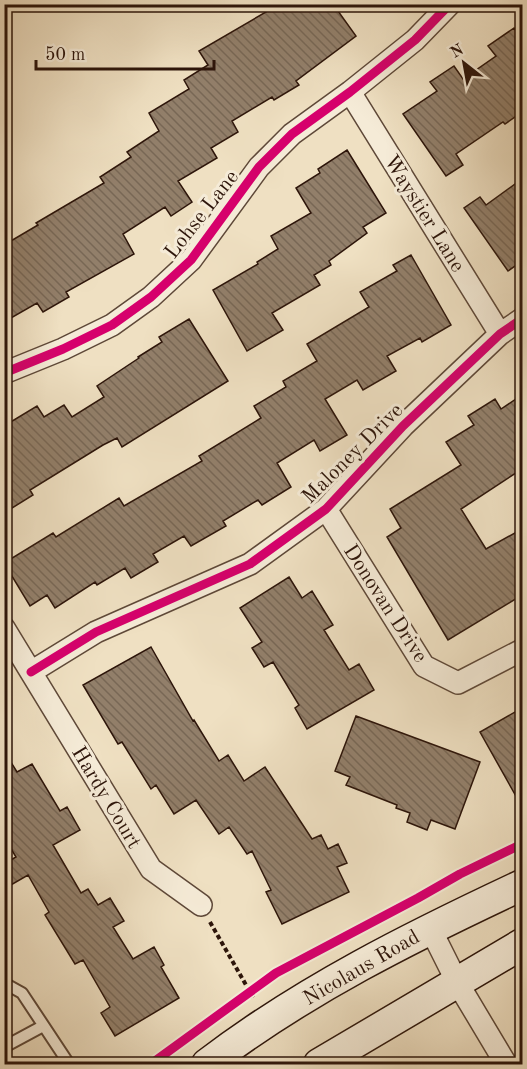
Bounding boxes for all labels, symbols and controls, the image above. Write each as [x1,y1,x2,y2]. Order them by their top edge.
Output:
scale bar [36,33,214,71]
north arrow [434,33,494,93]
text: N [448,41,467,62]
text: 50 m [45,46,85,64]
street label: Waystier Lane [379,152,468,276]
street label: Lohse Lane [161,167,243,263]
street label: Maloney Drive [299,400,407,508]
street label: Donovan Drive [339,541,431,667]
street label: Hardy Court [67,743,144,853]
street label: Nicolaus Road [300,927,424,1010]

